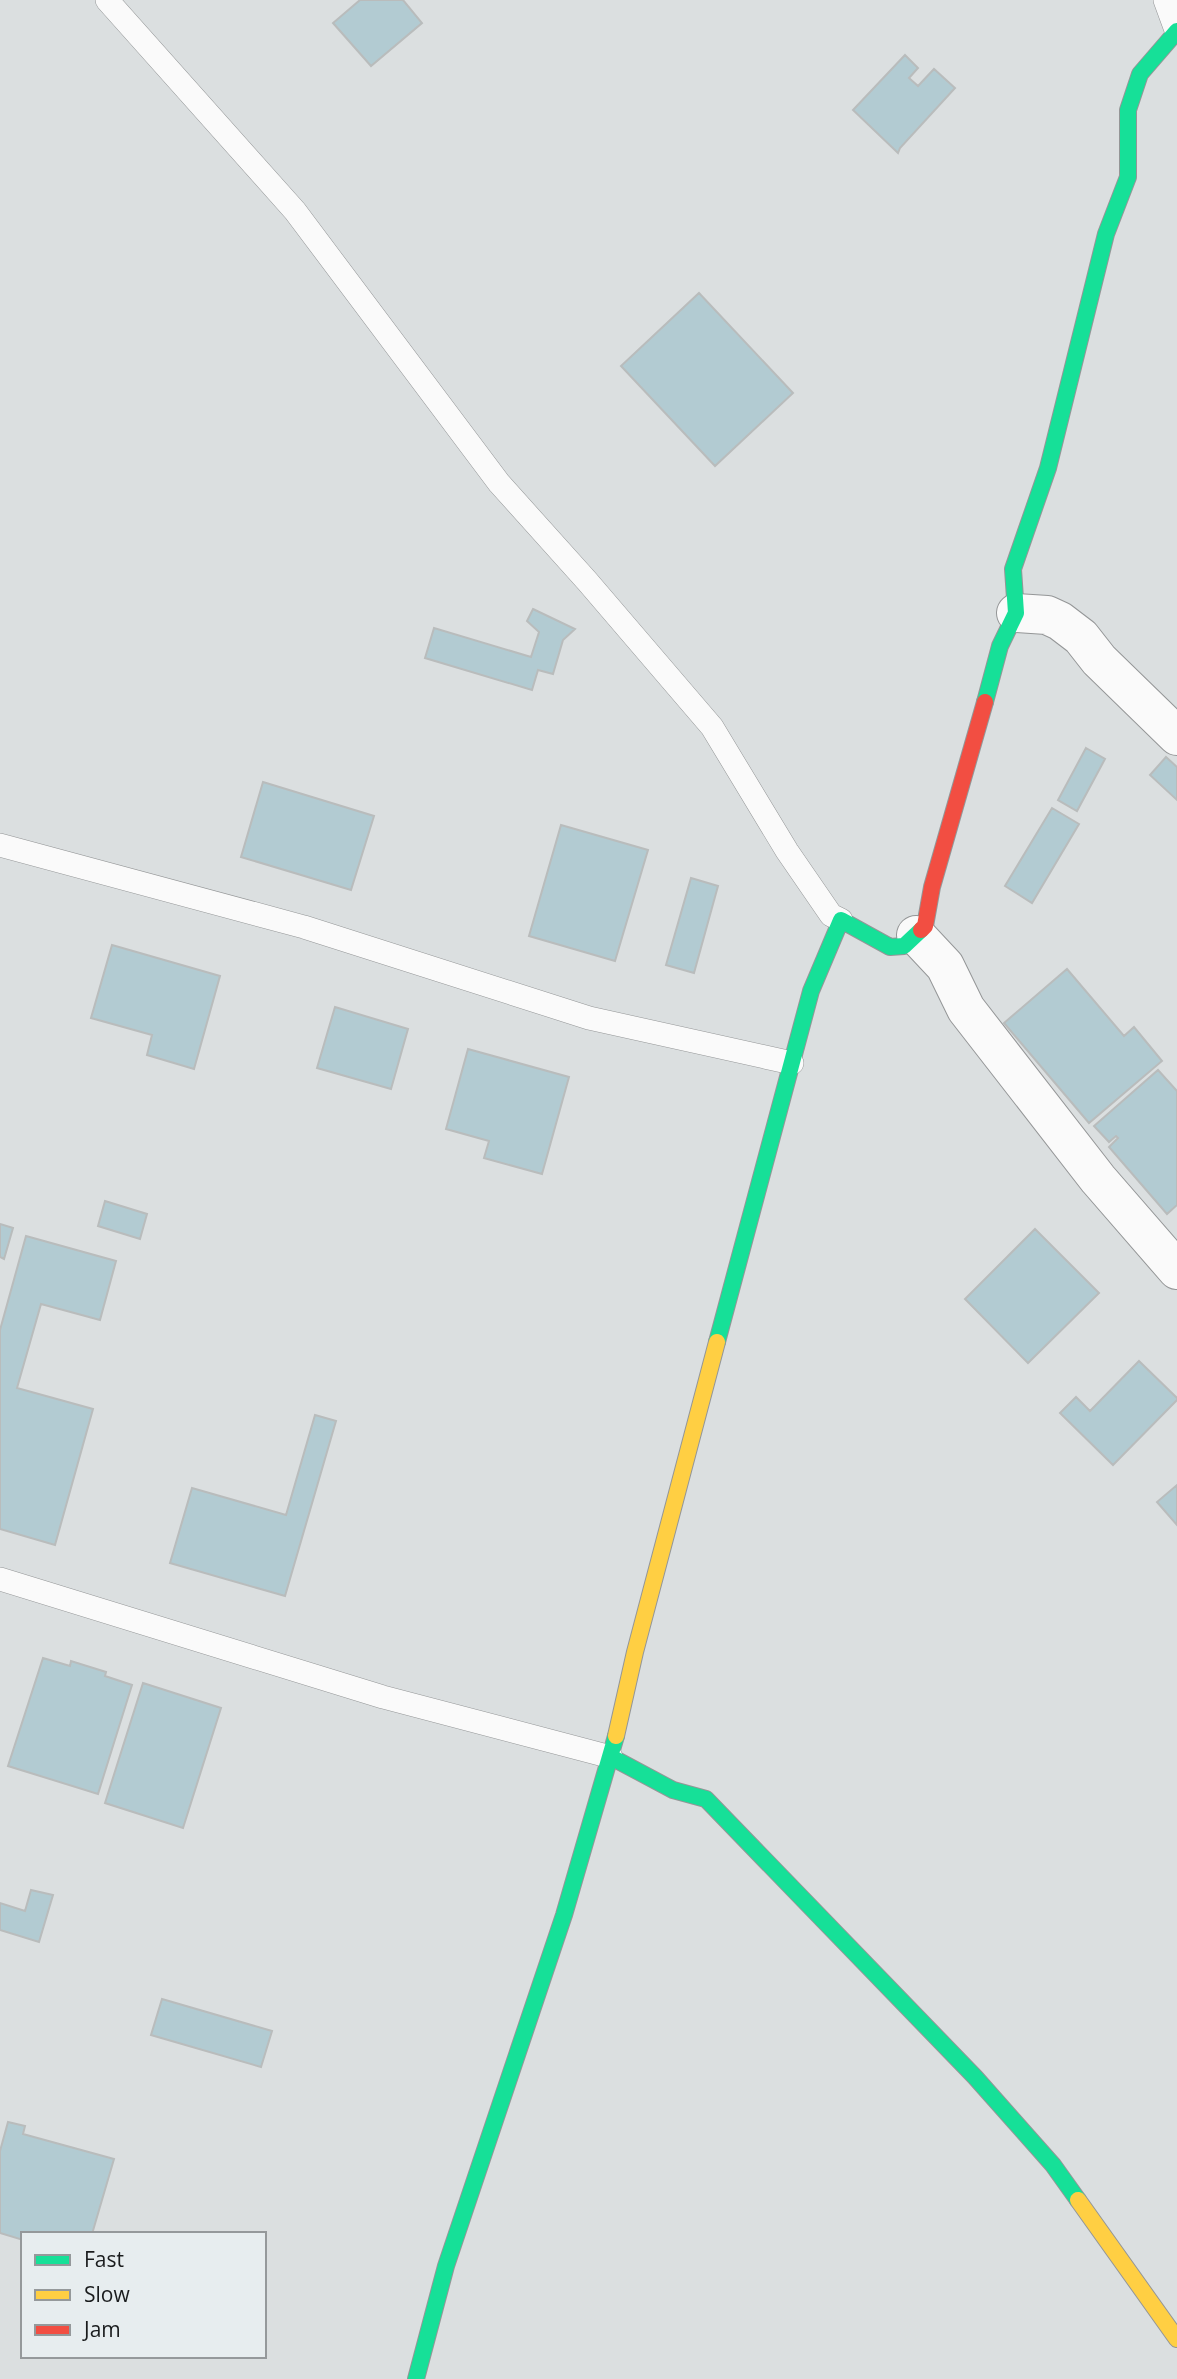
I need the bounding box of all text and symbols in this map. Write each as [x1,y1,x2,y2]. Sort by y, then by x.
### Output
legend [21,2232,266,2358]
text: Fast [84,2245,124,2273]
text: Slow [84,2280,130,2308]
text: Jam [82,2315,121,2343]

